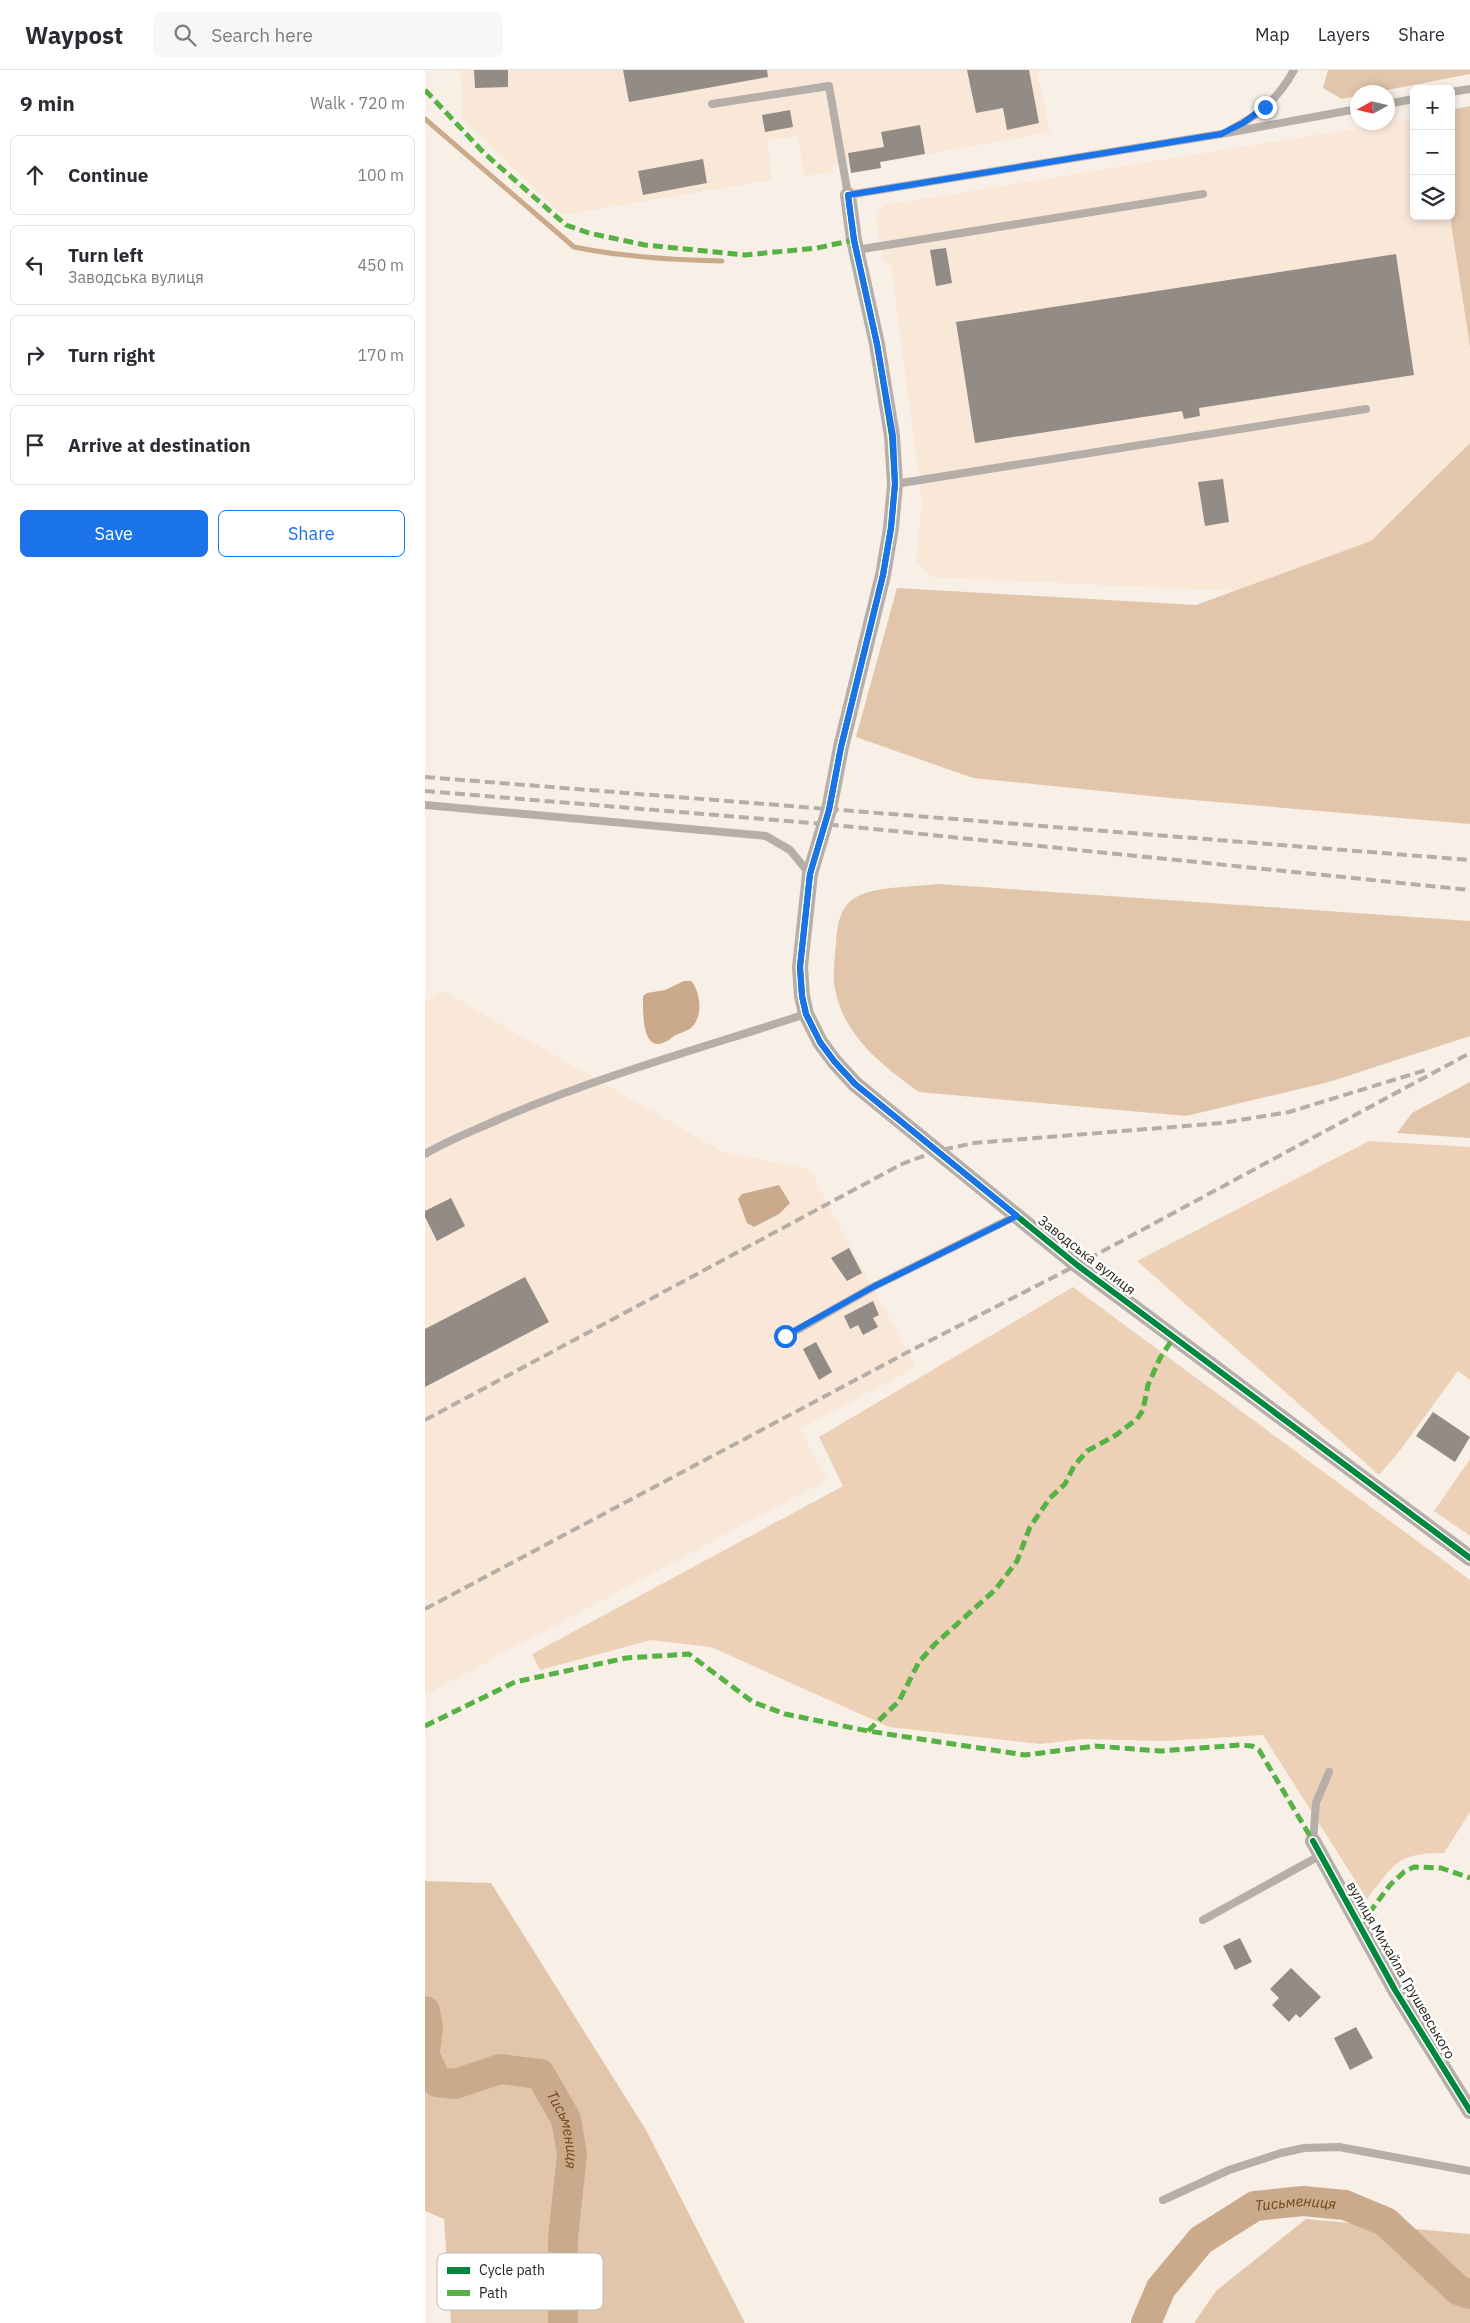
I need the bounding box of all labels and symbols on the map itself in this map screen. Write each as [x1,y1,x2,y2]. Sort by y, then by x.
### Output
north arrow [1350,85,1395,130]
route end [1254,96,1277,119]
street label: Заводська вулиця [1035,1211,1139,1299]
route start [774,1325,797,1348]
street label: вулиця Михайла Грушевського [1343,1878,1459,2062]
water label: Тисьмениця [543,2087,582,2170]
water label: Тисьмениця [1254,2191,1337,2215]
legend [437,2253,603,2310]
text: Cycle path [479,2261,545,2279]
text: Path [479,2284,508,2302]

